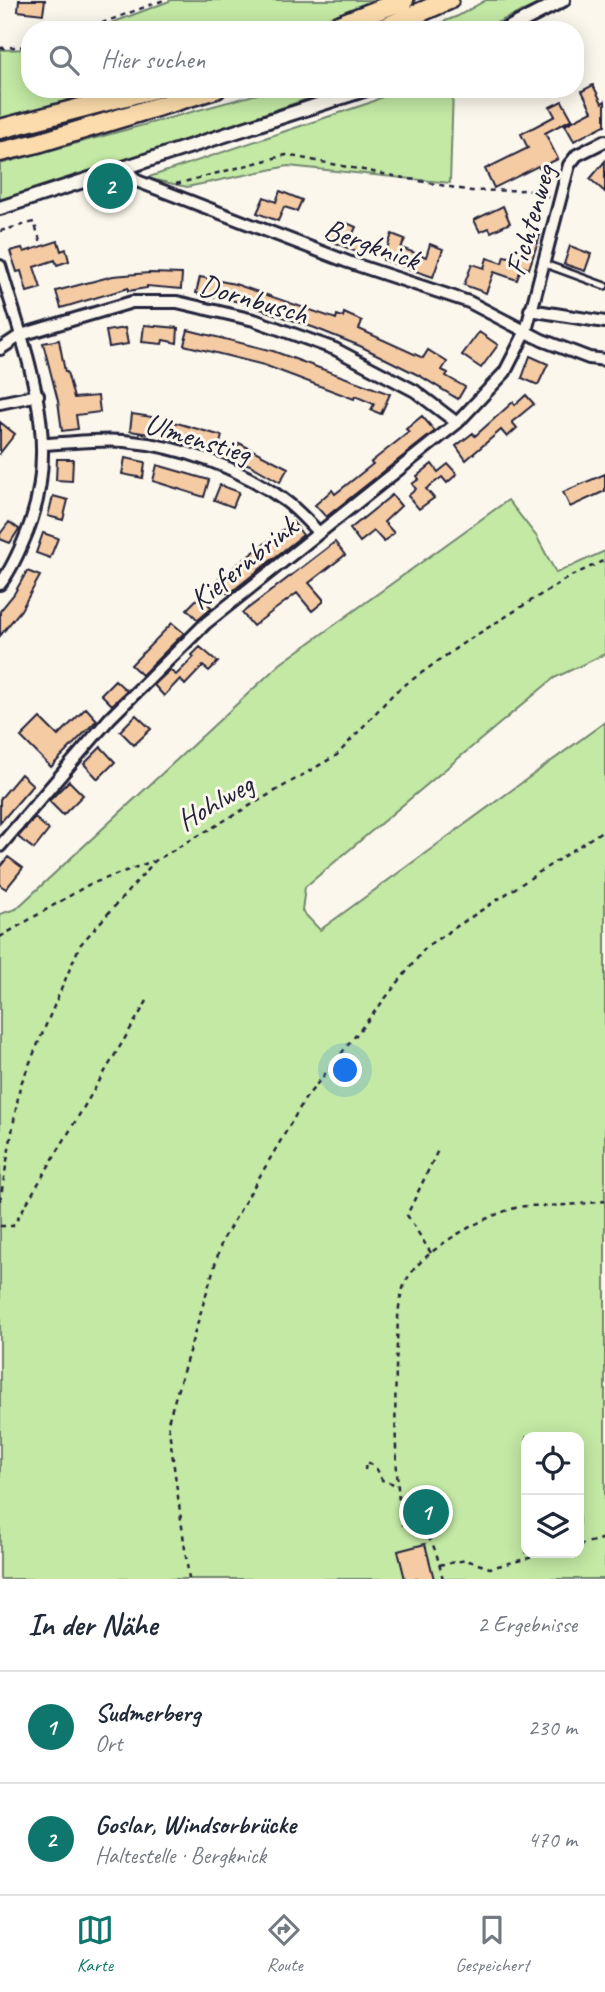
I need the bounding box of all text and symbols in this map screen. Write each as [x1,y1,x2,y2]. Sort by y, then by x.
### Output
search box [21,21,584,98]
icon: search [45,41,83,79]
text: Hier suchen [101,43,205,76]
street label: Fichtenweg [496,158,564,279]
pin: 2 [87,160,133,212]
street label: Bergknick [319,209,427,279]
street label: Dornbusch [195,265,313,333]
street label: Ulmenstieg [141,404,258,473]
street label: Kiefernbrink [182,507,306,618]
street label: Hohlweg [170,764,261,839]
your location [328,1053,362,1087]
map controls [521,1432,584,1558]
button: locate [521,1432,584,1495]
pin: 1 [403,1486,449,1538]
button: layers [521,1495,584,1558]
text: In der Nähe [28,1606,157,1644]
text: 2 Ergebnisse [477,1610,577,1639]
text: Sudmerberg [95,1696,200,1729]
text: 1 [46,1713,56,1742]
text: 230 m [528,1713,577,1742]
text: Ort [95,1729,122,1758]
text: Goslar, Windsorbrücke [95,1808,296,1841]
text: 2 [46,1825,56,1854]
text: 470 m [528,1825,577,1854]
text: Haltestelle · Bergknick [95,1841,266,1870]
tab: Karte [76,1911,114,1977]
tab: Route [265,1911,303,1977]
tab: Gespeichert [455,1911,529,1977]

